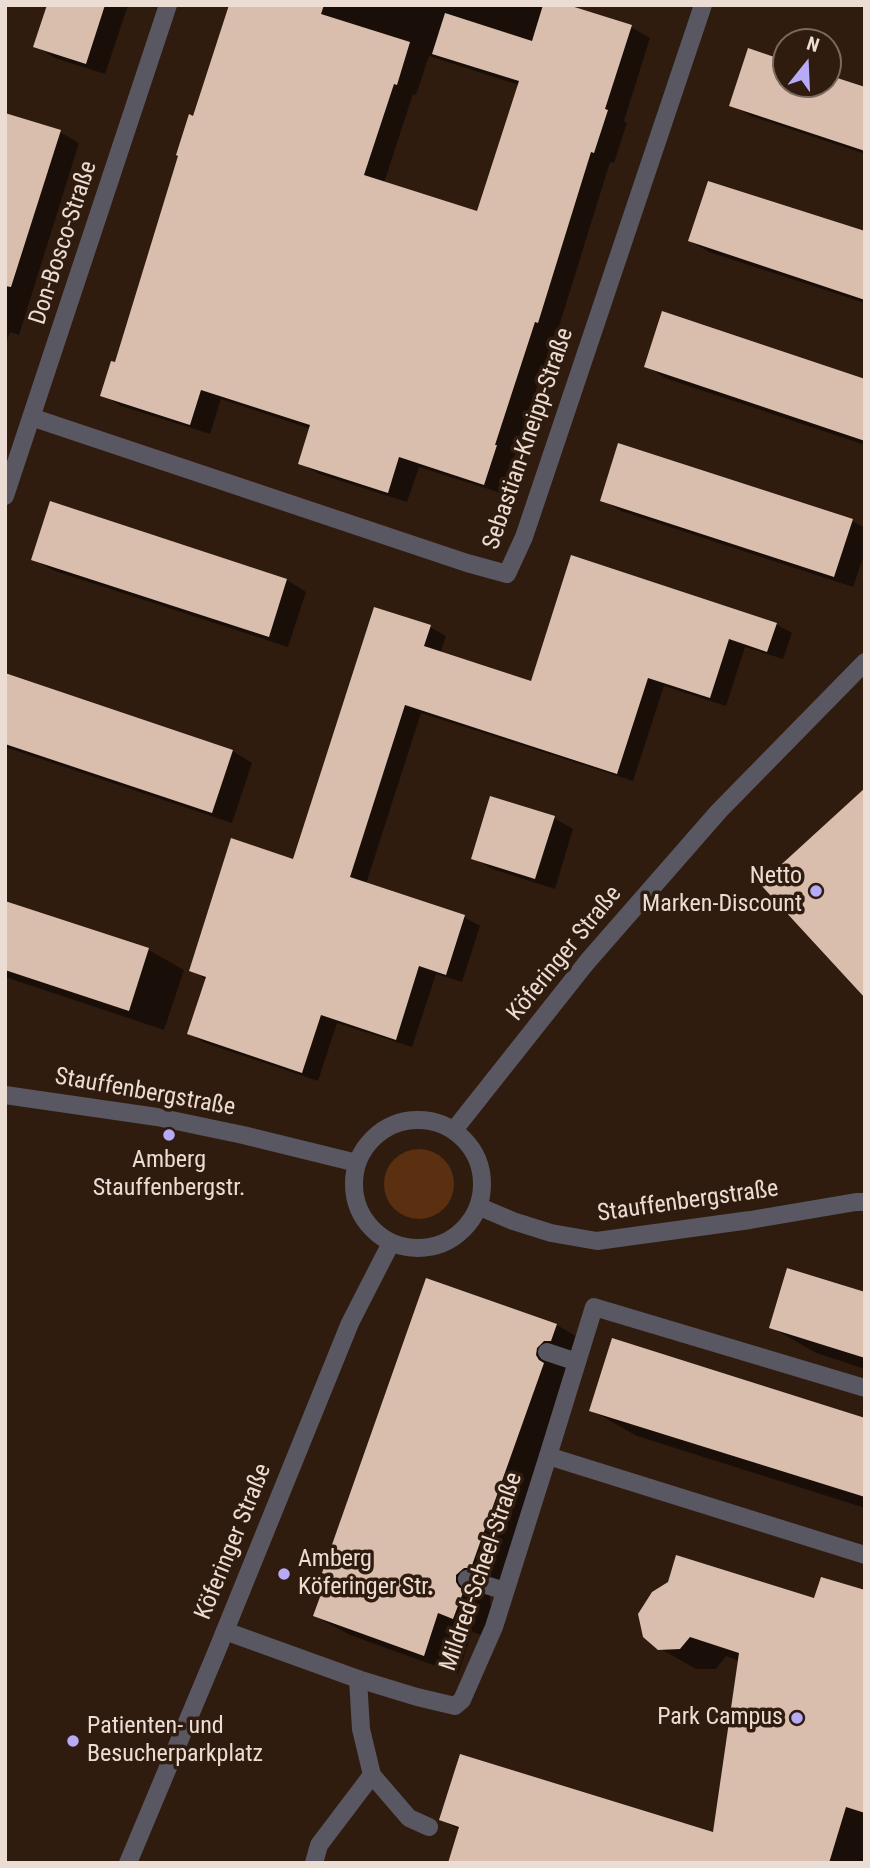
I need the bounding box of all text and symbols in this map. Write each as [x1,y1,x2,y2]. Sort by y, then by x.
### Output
north arrow [772,28,842,98]
text: N [804,32,822,57]
street label: Don-Bosco-Straße [24,158,104,328]
street label: Sebastian-Kneipp-Straße [478,325,580,553]
place label: Netto Marken-Discount [642,863,802,919]
street label: Köferinger Straße [502,881,628,1027]
marker: Netto Marken-Discount [808,883,824,899]
street label: Stauffenbergstraße [53,1063,237,1123]
marker: Amberg Stauffenbergstr. [161,1127,177,1143]
place label: Amberg Stauffenbergstr. [93,1147,245,1203]
street label: Stauffenbergstraße [596,1175,780,1229]
street label: Köferinger Straße [190,1460,278,1624]
street label: Mildred-Scheel-Straße [435,1469,529,1675]
place label: Amberg Köferinger Str. [298,1546,433,1602]
marker: Amberg Köferinger Str. [276,1566,292,1582]
place label: Park Campus [657,1704,783,1732]
marker: Park Campus [789,1710,805,1726]
place label: Patienten- und Besucherparkplatz [87,1713,263,1769]
marker: Patienten- und Besucherparkplatz [65,1733,81,1749]

